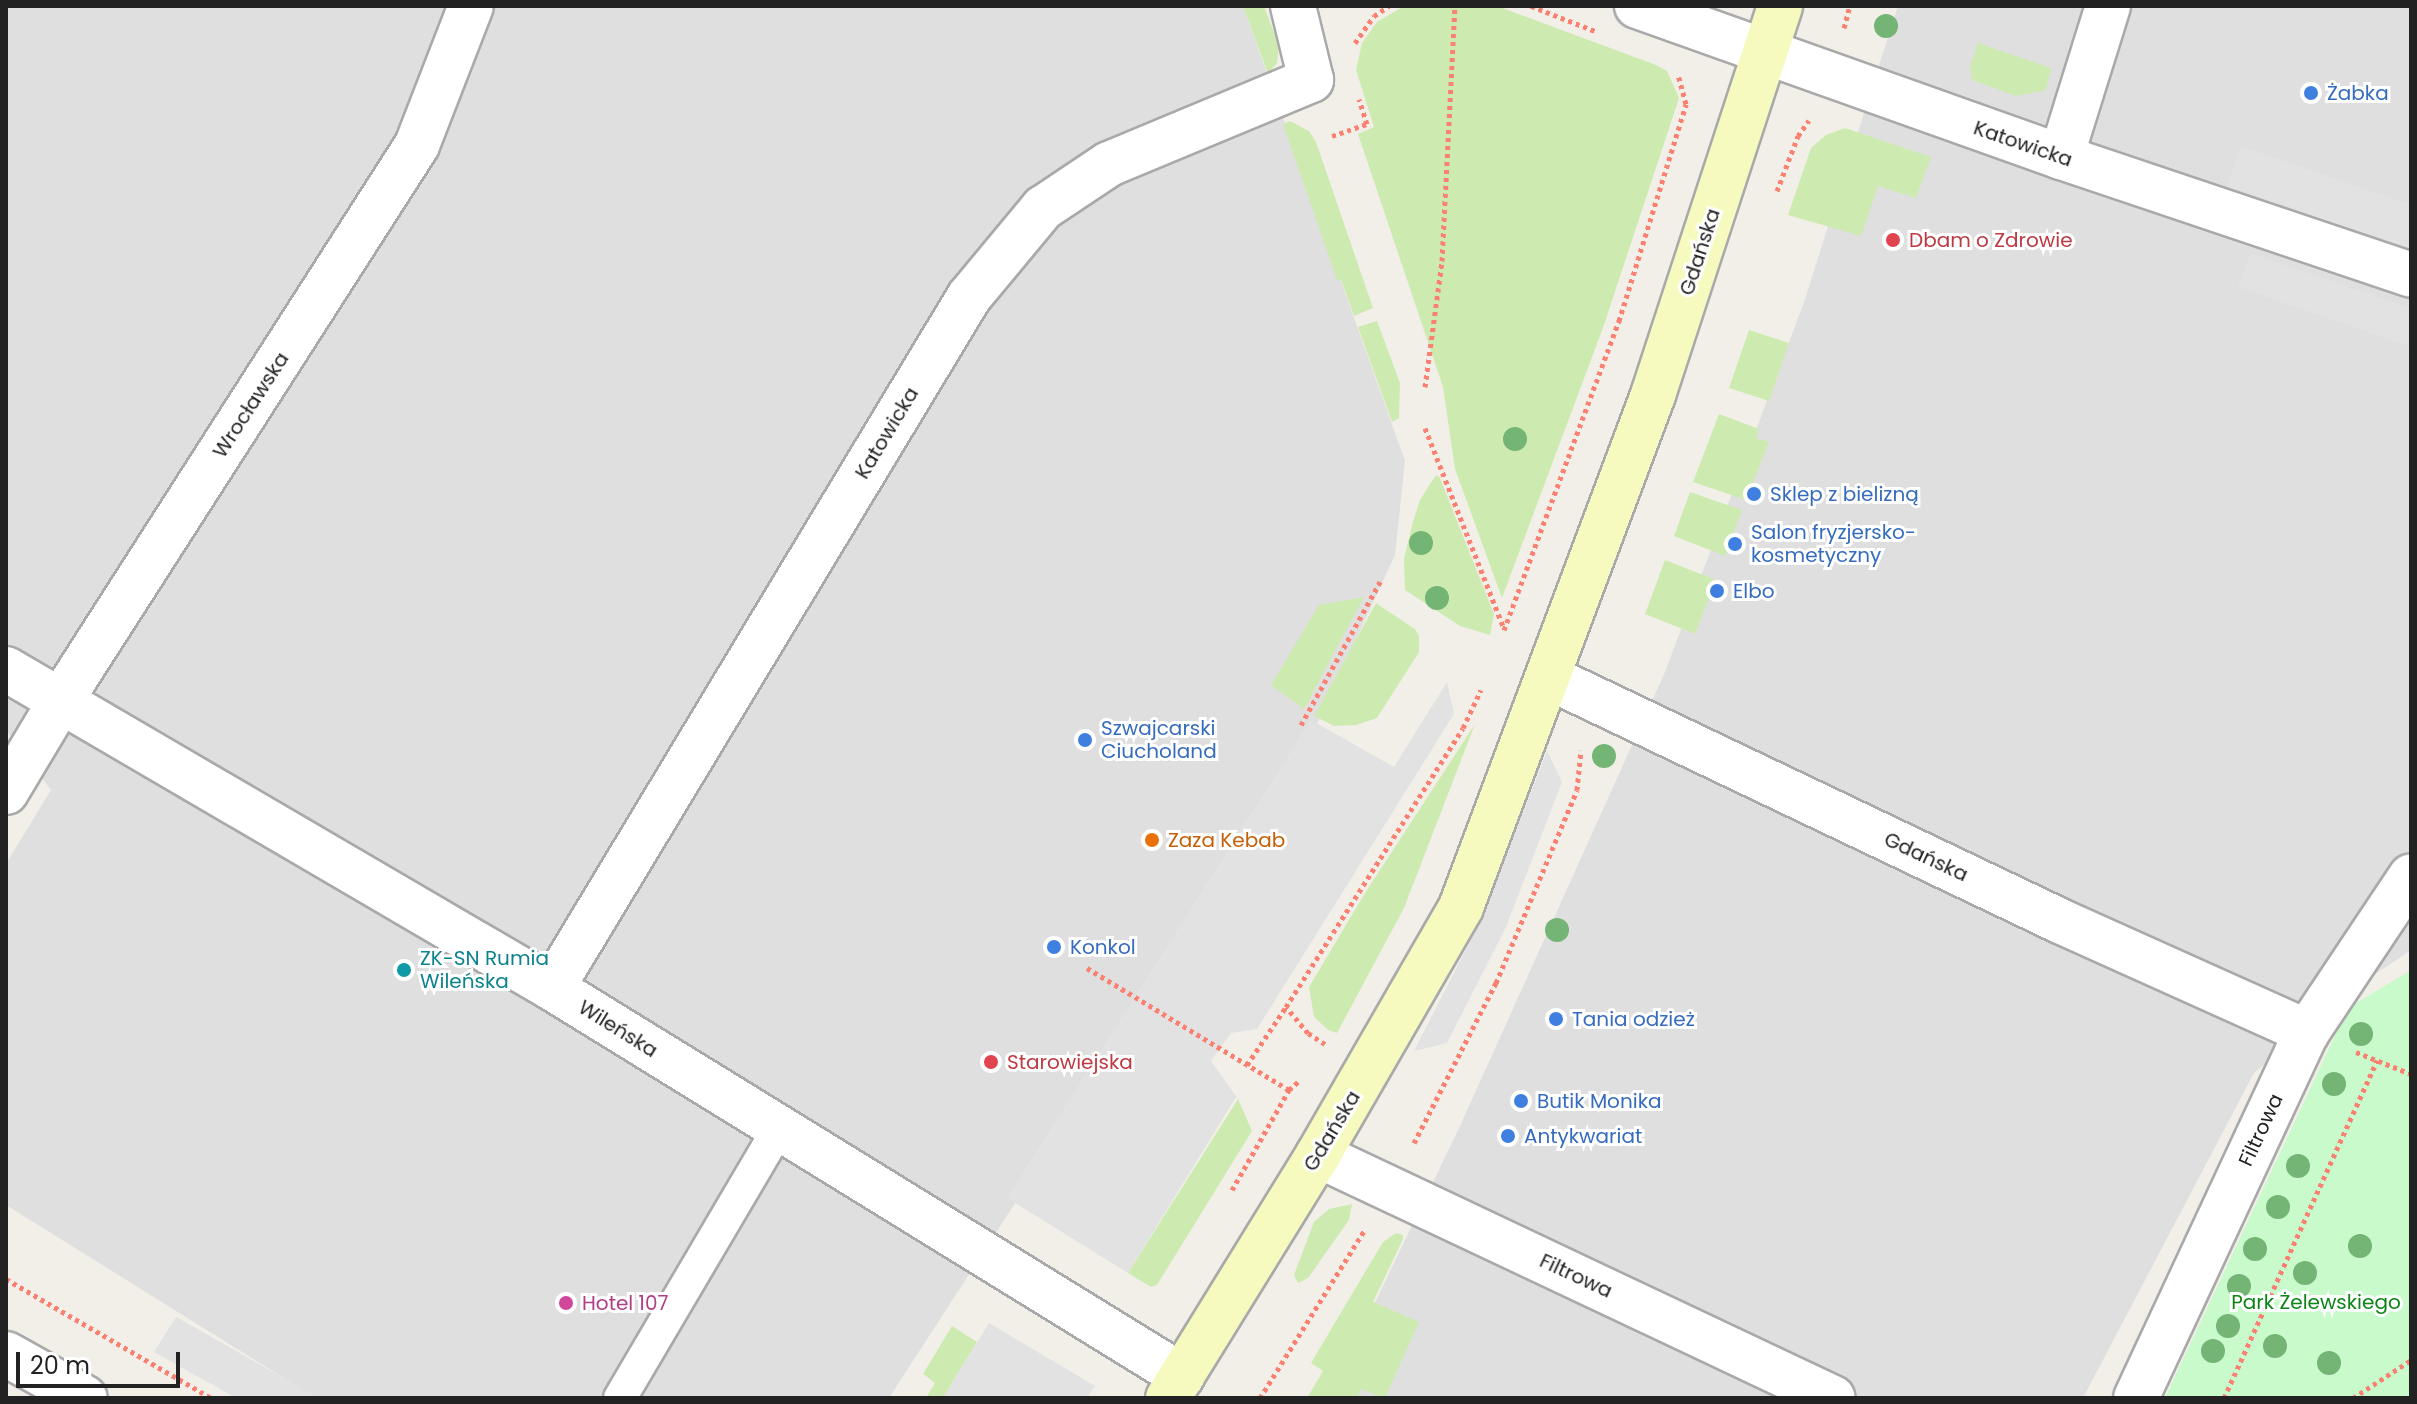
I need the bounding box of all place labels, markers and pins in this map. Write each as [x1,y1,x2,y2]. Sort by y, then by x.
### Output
place label: Żabka [2327,81,2389,105]
marker: Żabka [2302,84,2320,102]
place label: Dbam o Zdrowie [1909,228,2073,252]
marker: Dbam o Zdrowie [1884,231,1902,249]
place label: Sklep z bielizną [1770,482,1919,506]
marker: Sklep z bielizną [1745,485,1763,503]
place label: Salon fryzjersko- kosmetyczny [1751,520,1916,567]
marker: Salon fryzjersko- kosmetyczny [1726,535,1744,553]
place label: Elbo [1733,579,1774,603]
marker: Elbo [1708,582,1726,600]
place label: Szwajcarski Ciucholand [1101,716,1217,763]
marker: Szwajcarski Ciucholand [1076,731,1094,749]
place label: Zaza Kebab [1168,828,1285,852]
marker: Zaza Kebab [1143,831,1161,849]
place label: Konkol [1070,935,1136,959]
marker: Konkol [1045,938,1063,956]
place label: ZK-SN Rumia Wileńska [420,946,549,993]
marker: ZK-SN Rumia Wileńska [395,961,413,979]
place label: Tania odzież [1572,1007,1695,1031]
marker: Tania odzież [1547,1010,1565,1028]
place label: Starowiejska [1007,1050,1133,1074]
marker: Starowiejska [982,1053,1000,1071]
place label: Butik Monika [1537,1089,1661,1113]
marker: Butik Monika [1512,1092,1530,1110]
place label: Antykwariat [1524,1124,1642,1148]
marker: Antykwariat [1499,1127,1517,1145]
place label: Hotel 107 [582,1291,668,1315]
marker: Hotel 107 [557,1294,575,1312]

